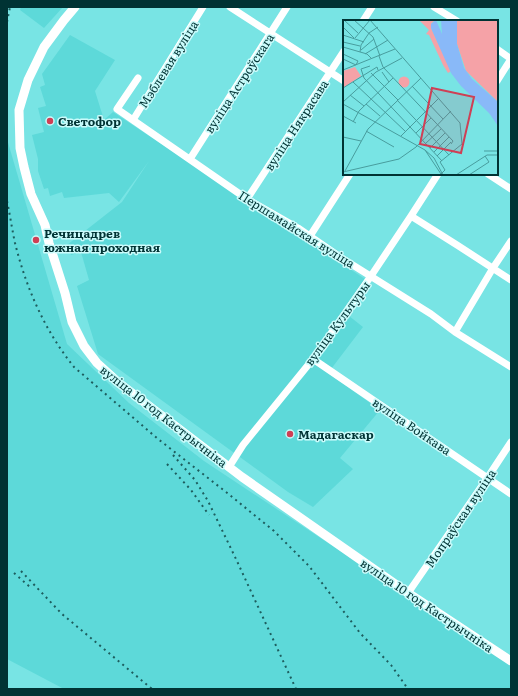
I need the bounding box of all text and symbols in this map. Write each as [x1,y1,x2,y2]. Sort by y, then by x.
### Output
street label: Мэблевая вуліца [134,16,203,111]
inset map [343,20,498,175]
street label: вуліца Астроўскага [200,29,279,137]
street label: вуліца Някрасава [260,75,333,174]
place label: Светофор [58,112,121,130]
marker: Светофор [45,116,55,126]
street label: Першамайская вуліца [235,186,359,272]
place label: Речицадрев южная проходная [44,224,160,256]
marker: Речицадрев южная проходная [31,235,41,245]
street label: вуліца Культуры [300,277,374,369]
street label: вуліца 10 год Кастрычніка [97,361,232,472]
street label: вуліца Войкава [369,393,455,459]
place label: Мадагаскар [298,425,374,443]
marker: Мадагаскар [285,429,295,439]
street label: Мопраўская вуліца [420,465,500,571]
street label: вуліца 10 год Кастрычніка [357,554,498,657]

